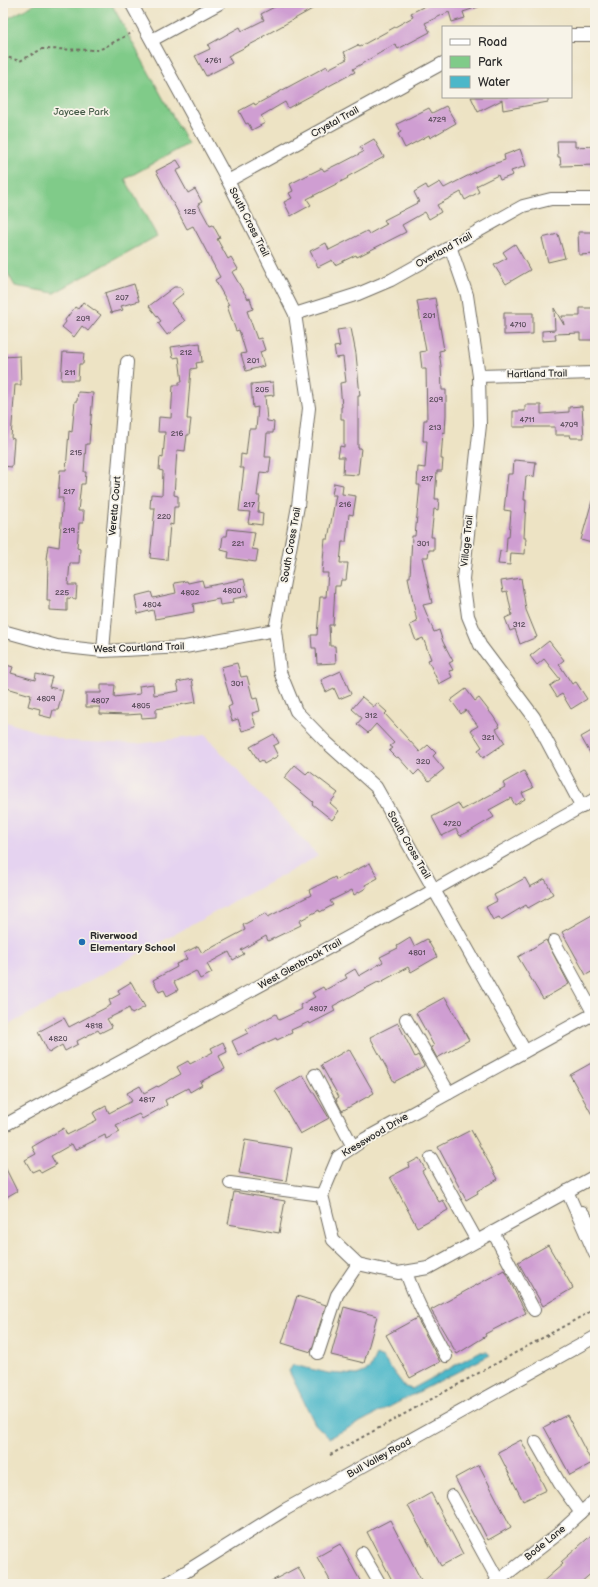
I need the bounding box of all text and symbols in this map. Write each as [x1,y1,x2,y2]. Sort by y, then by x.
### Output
legend [442,26,572,98]
text: Road [478,35,507,50]
text: Park [478,55,502,70]
house number: 4761 [205,56,221,65]
text: Water [478,75,510,90]
street label: Crystal Trail [309,104,361,140]
park label: Jaycee Park [54,106,109,118]
house number: 4729 [428,115,446,124]
street label: South Cross Trail [226,185,272,259]
house number: 125 [184,207,197,216]
street label: Overland Trail [414,230,474,270]
house number: 207 [115,293,129,302]
house number: 201 [423,311,435,320]
house number: 209 [76,314,90,323]
house number: 4710 [510,320,527,329]
house number: 212 [180,348,192,357]
house number: 201 [247,356,259,365]
street label: Hartland Trail [507,367,567,381]
house number: 211 [65,368,75,377]
house number: 205 [255,385,269,394]
house number: 209 [429,395,443,404]
house number: 4711 [520,415,535,424]
house number: 4709 [560,420,578,429]
house number: 213 [429,423,441,432]
house number: 216 [171,429,183,438]
house number: 215 [70,448,83,457]
house number: 217 [421,474,433,483]
street label: Veretta Court [106,476,124,536]
house number: 217 [63,487,75,496]
house number: 217 [243,500,255,509]
house number: 216 [339,500,351,509]
street label: South Cross Trail [278,506,304,584]
house number: 220 [157,512,171,521]
street label: Village Trail [458,515,476,567]
house number: 219 [63,526,76,535]
house number: 221 [232,539,244,548]
house number: 301 [417,539,429,548]
house number: 4800 [223,586,242,595]
house number: 225 [55,588,69,597]
house number: 4802 [181,588,200,597]
house number: 4804 [142,600,162,609]
house number: 312 [513,620,526,629]
street label: West Courtland Trail [93,640,185,656]
house number: 301 [231,679,243,688]
house number: 4809 [37,694,56,703]
house number: 4807 [91,696,109,705]
house number: 4805 [132,701,151,710]
house number: 312 [365,711,378,720]
house number: 321 [482,733,494,742]
house number: 320 [416,757,430,766]
street label: South Cross Trail [385,809,433,881]
house number: 4720 [443,819,461,828]
place label: Riverwood Elementary School [90,930,176,954]
street label: West Glenbrook Trail [256,936,344,992]
marker: Riverwood Elementary School [77,937,87,947]
house number: 4801 [408,948,426,957]
house number: 4807 [309,1004,327,1013]
house number: 4818 [85,1021,103,1030]
house number: 4820 [49,1034,68,1043]
house number: 4817 [139,1095,155,1104]
street label: Kresswood Drive [340,1110,411,1160]
street label: Bull Valley Road [345,1435,413,1481]
street label: Bode Lane [522,1523,568,1563]

